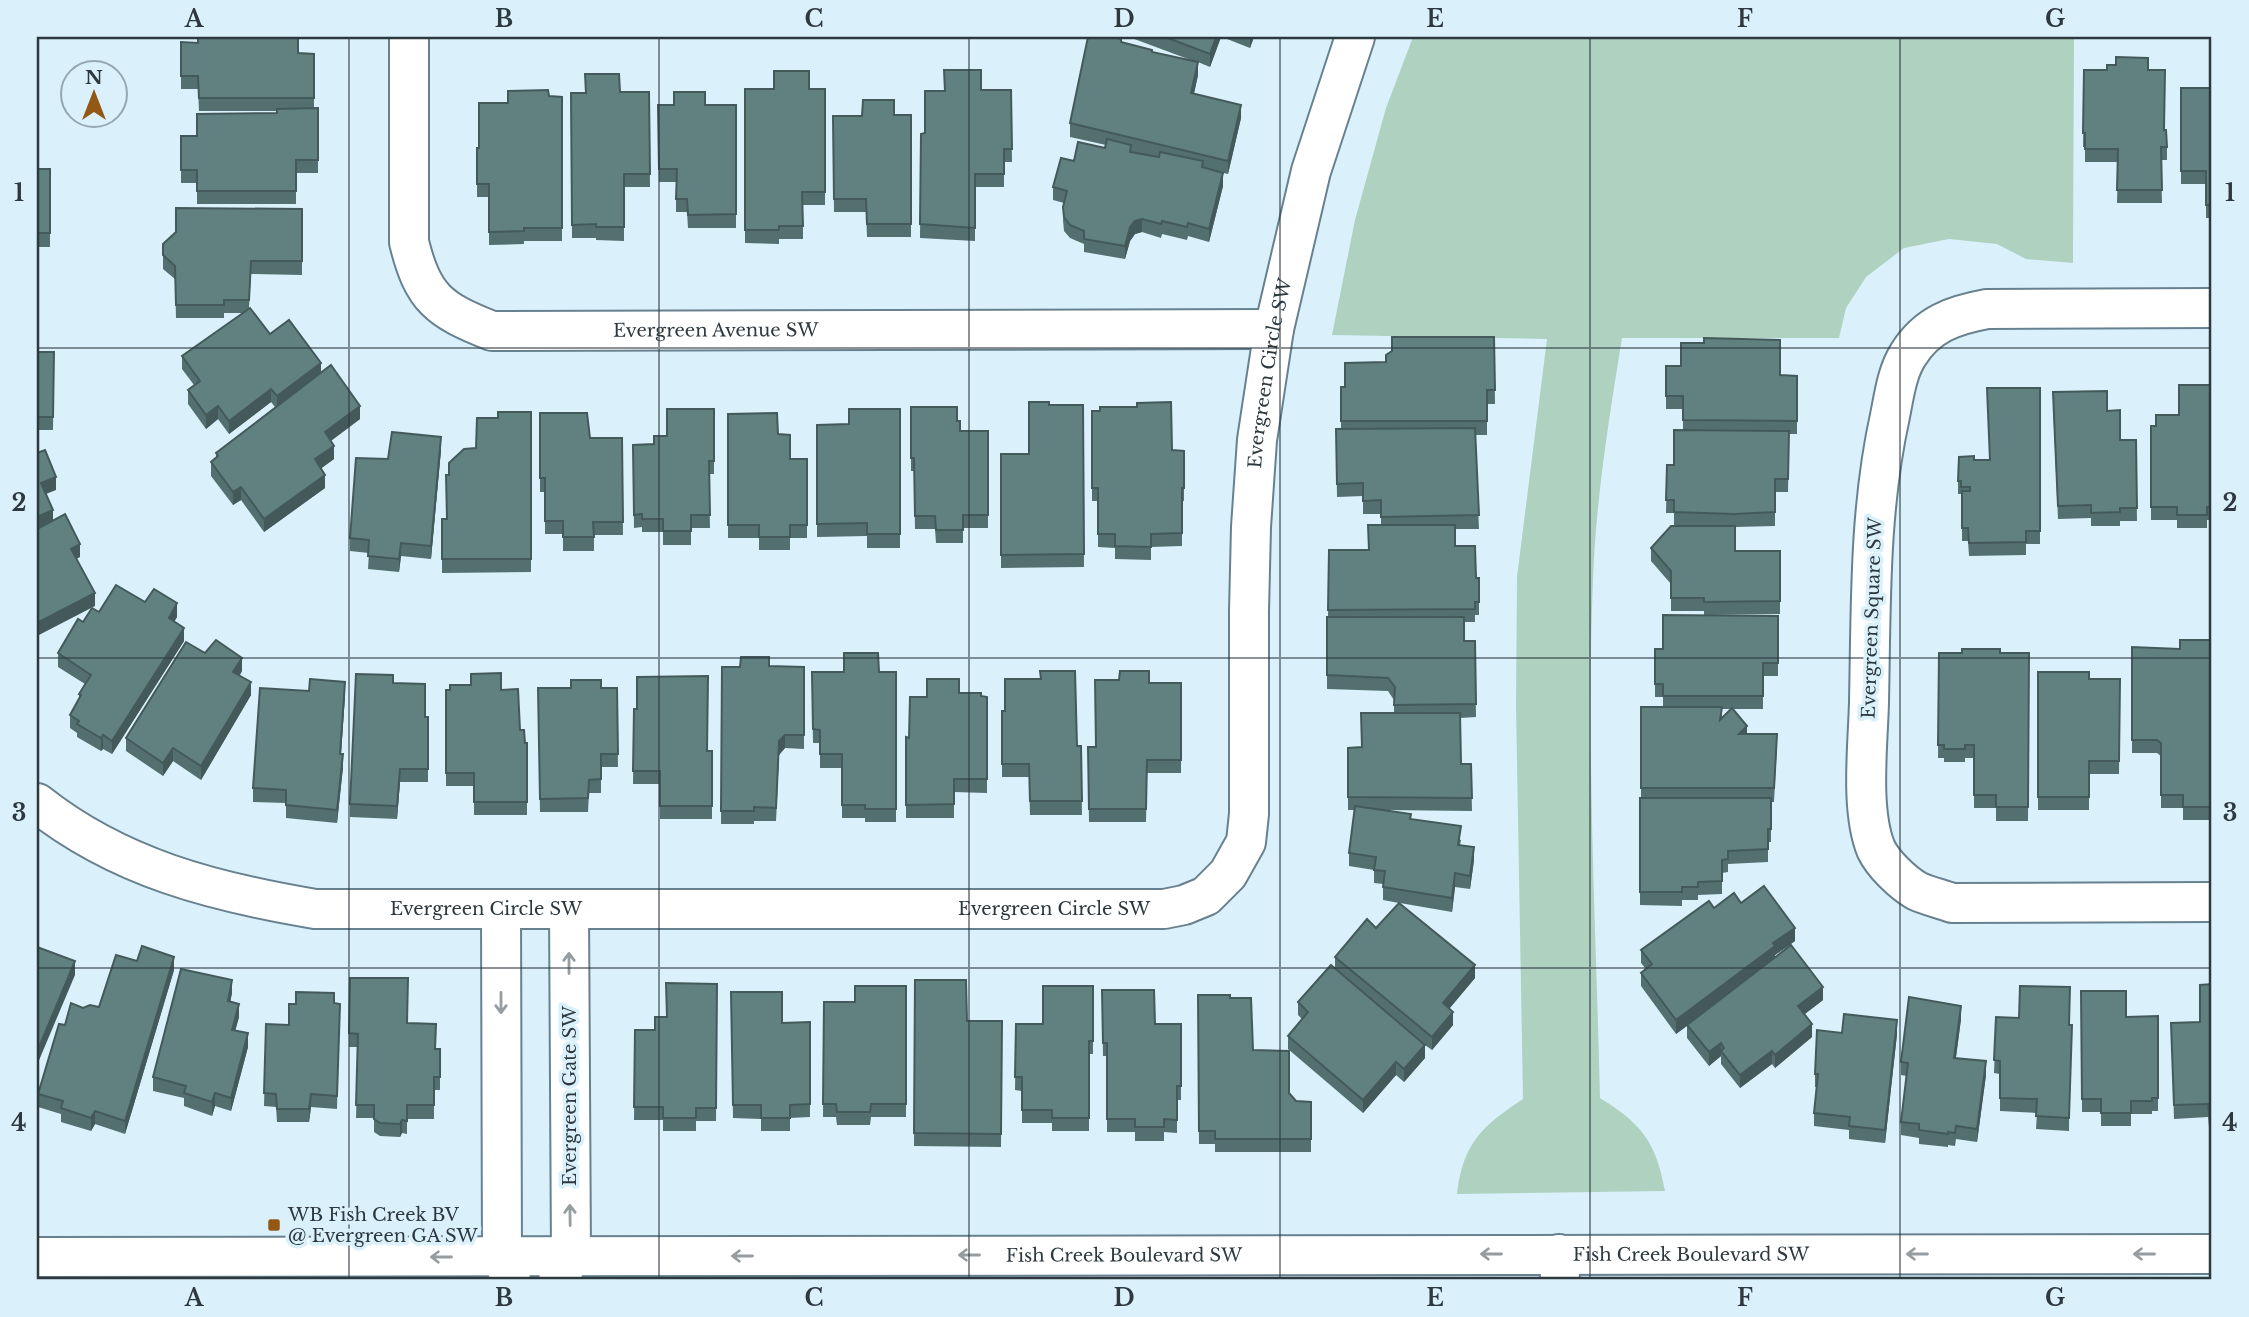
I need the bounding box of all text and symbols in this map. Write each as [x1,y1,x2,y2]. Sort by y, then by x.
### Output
text: A [184,5,205,33]
text: B [495,5,513,33]
text: C [805,5,823,33]
text: D [1113,5,1135,33]
text: E [1426,5,1444,33]
text: F [1737,5,1753,33]
text: G [2045,5,2065,33]
north arrow [60,60,130,130]
text: N [85,66,103,89]
text: 1 [14,179,24,207]
text: 1 [2225,179,2235,207]
street label: Evergreen Circle SW [1244,275,1297,469]
street label: Evergreen Avenue SW [613,319,819,342]
text: 2 [12,489,26,517]
text: 2 [2223,489,2237,517]
street label: Evergreen Square SW [1857,516,1887,719]
text: 3 [12,799,26,827]
text: 3 [2223,799,2237,827]
street label: Evergreen Circle SW [390,898,583,920]
street label: Evergreen Circle SW [958,898,1151,920]
one-way arrow [562,952,576,975]
one-way arrow [494,991,508,1014]
street label: Evergreen Gate SW [559,1005,581,1186]
text: 4 [11,1109,27,1137]
text: 4 [2222,1109,2238,1137]
place label: WB Fish Creek BV @ Evergreen GA SW [287,1204,478,1247]
one-way arrow [563,1204,577,1227]
marker: WB Fish Creek BV @ Evergreen GA SW [266,1217,282,1233]
street label: Fish Creek Boulevard SW [1006,1244,1243,1267]
street label: Fish Creek Boulevard SW [1573,1244,1810,1266]
one-way arrow [1480,1247,1503,1261]
one-way arrow [1905,1247,1928,1261]
one-way arrow [2133,1247,2156,1261]
one-way arrow [958,1248,981,1262]
one-way arrow [731,1249,754,1263]
one-way arrow [430,1250,453,1264]
text: A [184,1284,205,1312]
text: B [495,1284,513,1312]
text: C [805,1284,823,1312]
text: D [1113,1284,1135,1312]
text: E [1426,1284,1444,1312]
text: F [1737,1284,1753,1312]
text: G [2045,1284,2065,1312]

